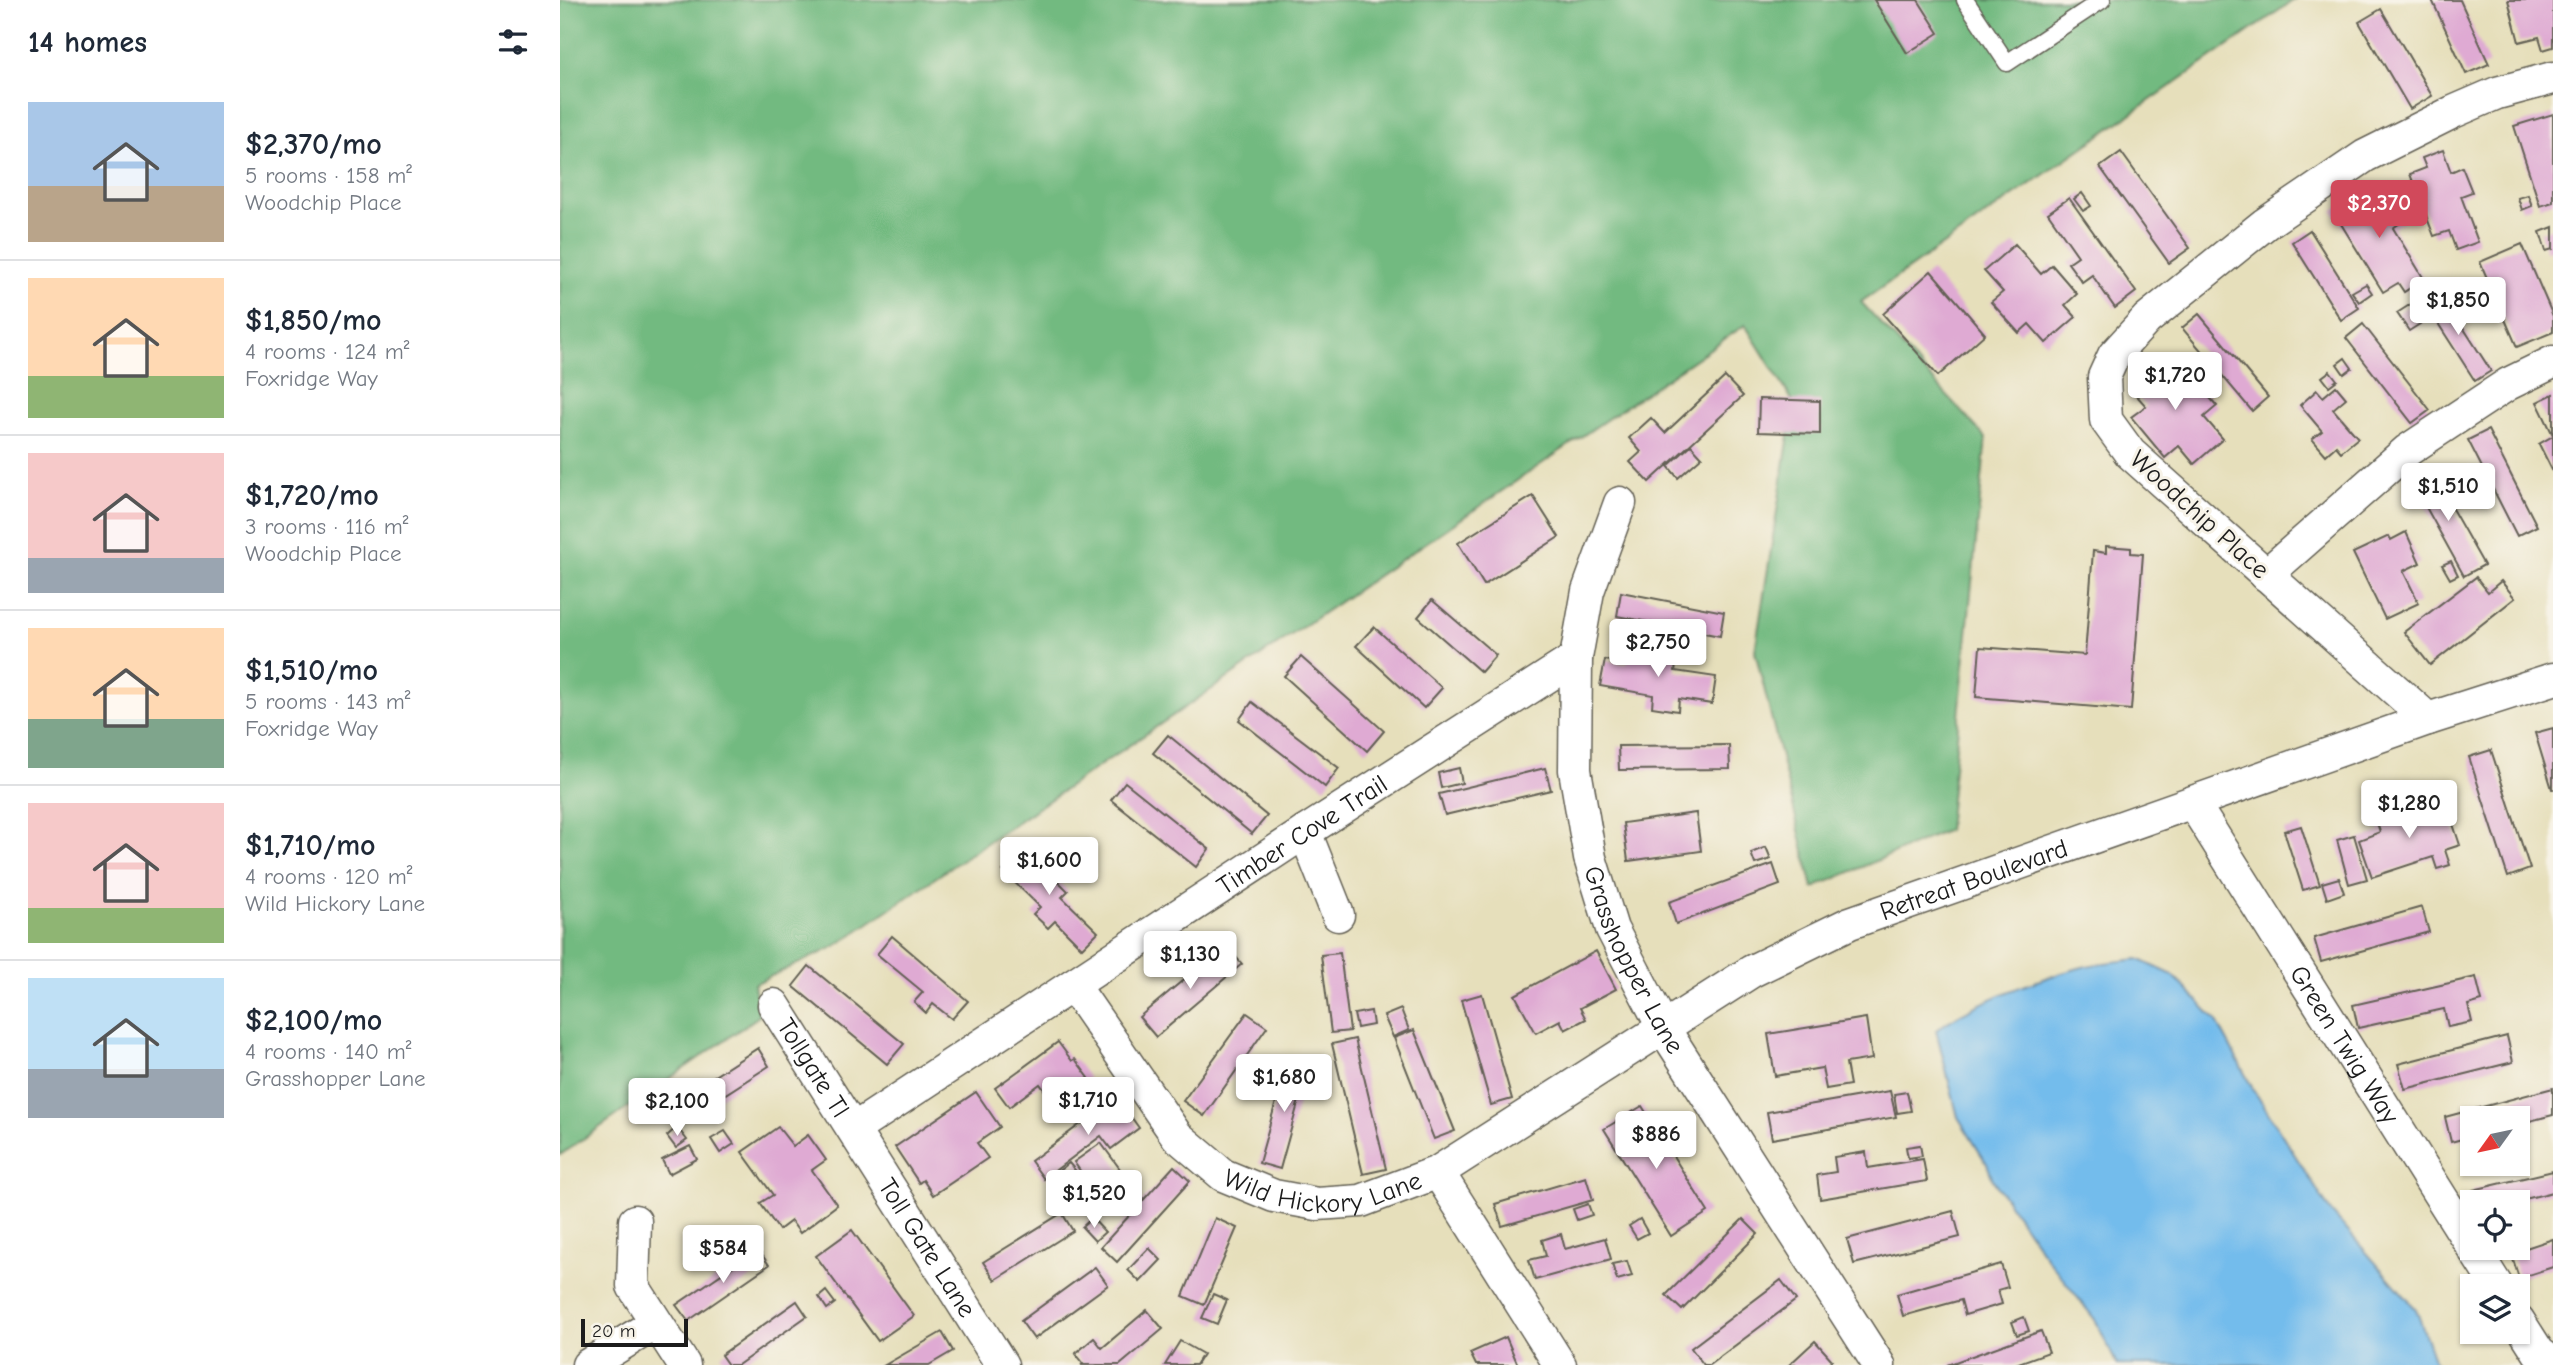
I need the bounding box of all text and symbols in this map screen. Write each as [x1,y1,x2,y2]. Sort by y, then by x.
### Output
icon: filters [494,23,532,61]
text: 14 homes [28,25,147,60]
text: $2,370/mo [245,127,382,162]
icon: home [84,130,168,214]
text: 5 rooms · 158 m² [245,162,412,189]
pin: $2,370 [2322,180,2436,240]
text: Woodchip Place [245,189,401,216]
text: $2,370 [2347,189,2411,216]
pin: $1,850 [2401,278,2515,337]
text: $1,850 [2426,286,2490,313]
text: $1,850/mo [245,303,382,338]
icon: home [84,306,168,390]
text: 4 rooms · 124 m² [245,338,409,365]
pin: $1,720 [2118,352,2232,412]
text: $1,720 [2144,361,2206,388]
text: Foxridge Way [245,365,378,392]
street label: Woodchip Place [2124,444,2275,585]
pin: $1,510 [2391,463,2505,523]
text: $1,510 [2417,472,2479,499]
text: $1,720/mo [245,478,379,513]
icon: home [84,481,168,565]
text: 3 rooms · 116 m² [245,513,409,540]
text: Woodchip Place [245,540,401,567]
pin: $2,750 [1601,620,1715,679]
text: $2,750 [1625,628,1691,655]
text: $1,510/mo [245,653,378,688]
icon: home [84,656,168,740]
text: 5 rooms · 143 m² [245,688,411,715]
text: Foxridge Way [245,715,378,742]
street label: Timber Cove Trail [1212,769,1393,902]
pin: $1,280 [2352,780,2466,840]
text: $1,280 [2377,789,2441,816]
text: $1,710/mo [245,828,376,863]
icon: home [84,831,168,915]
street label: Retreat Boulevard [1876,833,2072,927]
pin: $1,600 [992,838,1106,897]
text: $1,600 [1016,846,1082,873]
street label: Grasshopper Lane [1577,862,1690,1060]
text: 4 rooms · 120 m² [245,863,412,890]
text: Wild Hickory Lane [245,890,425,917]
pin: $1,130 [1133,932,1247,991]
text: $1,130 [1160,940,1220,967]
street label: Green Twig Way [2283,960,2405,1130]
text: $2,100/mo [245,1003,382,1038]
icon: home [84,1006,168,1090]
street label: Tollgate Tl [770,1013,855,1123]
text: 4 rooms · 140 m² [245,1038,412,1065]
pin: $1,680 [1227,1054,1341,1114]
text: $1,680 [1252,1063,1316,1090]
text: Grasshopper Lane [245,1065,426,1092]
pin: $2,100 [620,1078,734,1138]
pin: $1,710 [1031,1078,1145,1137]
text: $1,710 [1058,1086,1118,1113]
text: $2,100 [644,1087,710,1114]
north arrow [2460,1106,2530,1176]
map controls [2460,1106,2530,1344]
pin: $886 [1615,1112,1697,1171]
text: $886 [1631,1120,1681,1147]
street label: Wild Hickory Lane [1222,1154,1426,1188]
text: Wild Hickory Lane [1219,1163,1426,1220]
pin: $1,520 [1037,1170,1151,1230]
street label: Toll Gate Lane [872,1173,982,1323]
text: $1,520 [1062,1179,1126,1206]
button: locate [2460,1190,2530,1260]
pin: $584 [682,1226,764,1285]
text: $584 [699,1234,747,1261]
button: layers [2460,1274,2530,1344]
scale bar [581,1316,688,1348]
text: 20 m [592,1320,636,1342]

